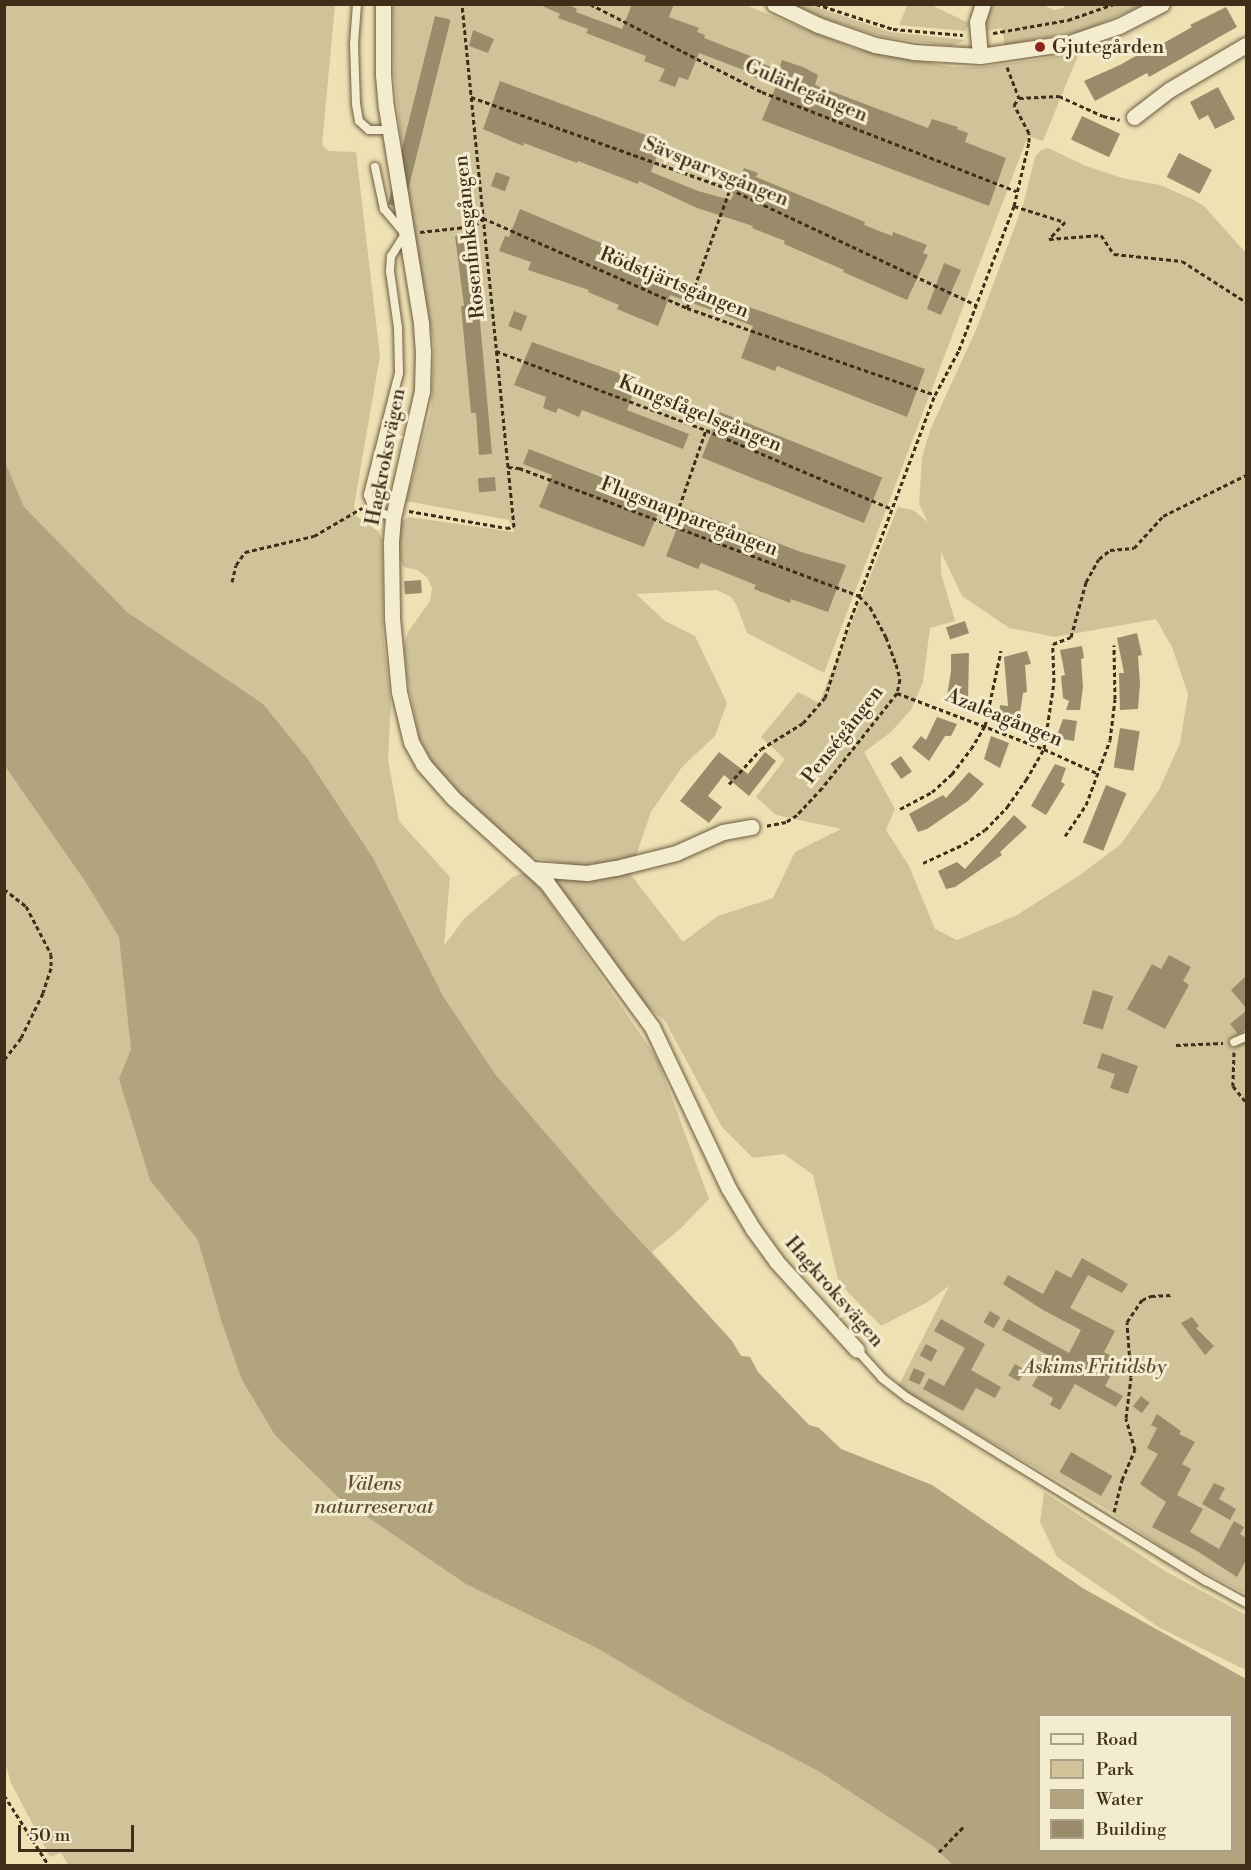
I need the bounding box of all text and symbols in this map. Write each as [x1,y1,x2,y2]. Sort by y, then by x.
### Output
place label: Gjutegården [1052,35,1164,59]
marker: Gjutegården [1033,40,1047,54]
street label: Gulärlegången [741,54,871,128]
street label: Sävsparvsgången [640,132,792,212]
street label: Rosenfinksgången [449,154,491,320]
street label: Rödstjärtsgången [596,242,752,324]
street label: Kungsfågelsgången [615,370,785,458]
street label: Hagkroksvägen [361,386,411,528]
street label: Flugsnapparegången [597,472,781,562]
street label: Penségången [797,681,889,789]
street label: Azaleagången [942,684,1066,752]
street label: Hagkroksvägen [779,1232,889,1352]
park label: Askims Fritidsby [1023,1355,1167,1379]
park label: Välens naturreservat [314,1472,434,1519]
legend [1038,1714,1233,1852]
text: Road [1096,1728,1138,1751]
text: Park [1096,1758,1133,1781]
text: Water [1096,1788,1143,1811]
scale bar [21,1813,136,1851]
text: Building [1096,1818,1166,1841]
text: 50 m [29,1824,70,1847]

